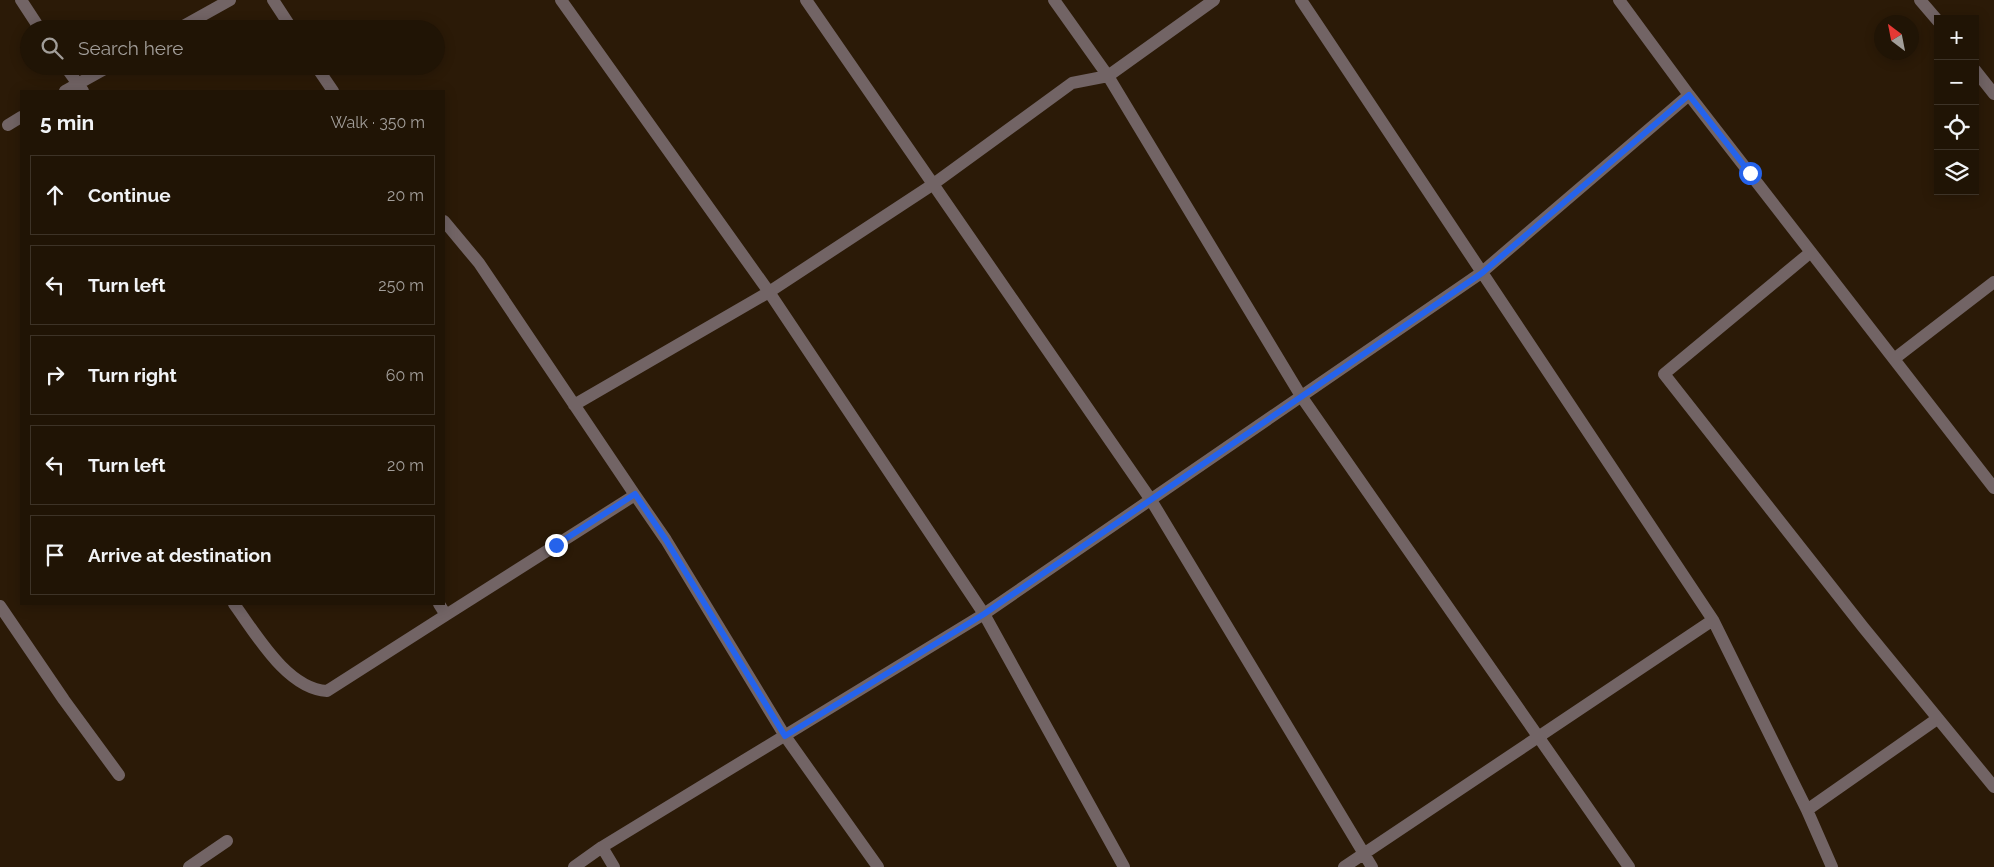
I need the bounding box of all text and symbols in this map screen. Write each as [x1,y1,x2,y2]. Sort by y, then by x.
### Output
north arrow [1874,15,1919,60]
map controls [1934,15,1979,195]
button: + [1934,15,1979,60]
search box [20,20,445,75]
icon: search [38,34,66,62]
text: Search here [78,37,184,59]
button: − [1934,60,1979,105]
button: locate [1934,105,1979,150]
text: 5 min [40,110,94,135]
text: Walk · 350 m [331,113,425,132]
button: layers [1934,150,1979,195]
route start [1739,162,1762,185]
icon: ahead [41,181,69,209]
text: Continue [88,184,171,206]
text: 20 m [387,186,424,205]
icon: left [41,271,69,299]
text: Turn left [88,274,165,296]
text: 250 m [378,276,424,295]
icon: right [41,361,69,389]
text: Turn right [88,364,177,386]
text: 60 m [386,366,424,385]
icon: left [41,451,69,479]
text: Turn left [88,454,165,476]
text: 20 m [387,456,424,475]
route end [545,534,568,557]
icon: arrive [41,541,69,569]
text: Arrive at destination [88,544,272,566]

